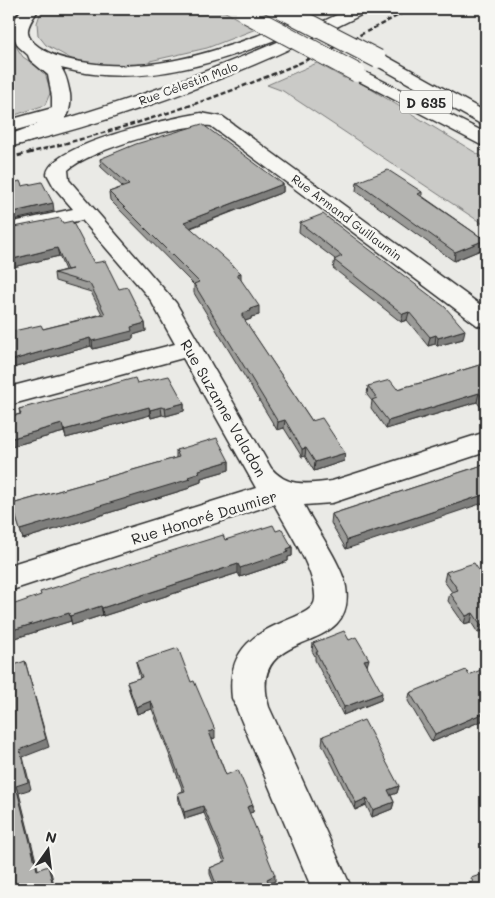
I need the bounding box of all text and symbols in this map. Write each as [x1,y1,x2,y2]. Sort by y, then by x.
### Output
street label: Rue Célestin Malo [136,58,240,108]
road number: D 635 [400,90,452,114]
street label: Rue Armand Guillaumin [289,170,405,264]
street label: Rue Suzanne Valadon [176,336,272,480]
street label: Rue Honoré Daumier [129,485,279,549]
north arrow [22,826,72,876]
text: N [44,826,59,847]

